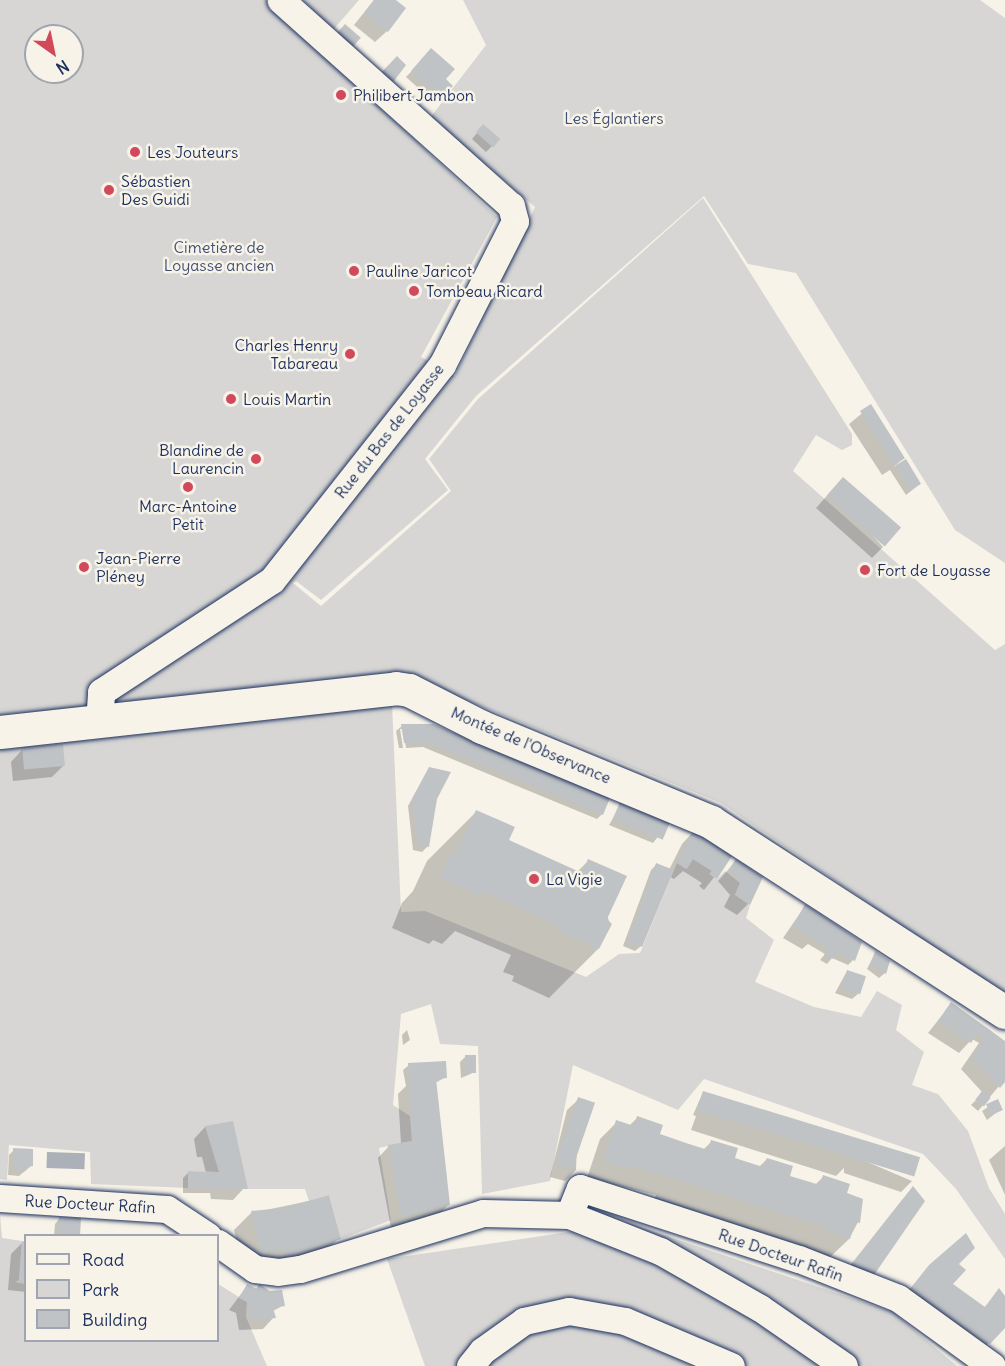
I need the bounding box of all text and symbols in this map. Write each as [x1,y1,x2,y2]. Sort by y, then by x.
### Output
north arrow [24,24,84,84]
text: N [53,56,73,79]
place label: Philibert Jambon [353,85,474,105]
marker: Philibert Jambon [334,88,348,102]
park label: Les Églantiers [564,108,664,128]
place label: Les Jouteurs [147,142,238,162]
marker: Les Jouteurs [128,145,142,159]
place label: Sébastien Des Guidi [121,171,191,209]
marker: Sébastien Des Guidi [102,183,116,197]
park label: Cimetière de Loyasse ancien [164,237,274,275]
place label: Pauline Jaricot [366,261,472,281]
marker: Pauline Jaricot [347,264,361,278]
place label: Tombeau Ricard [426,281,543,301]
marker: Tombeau Ricard [407,284,421,298]
place label: Charles Henry Tabareau [234,335,338,373]
marker: Charles Henry Tabareau [343,347,357,361]
street label: Rue du Bas de Loyasse [330,360,448,502]
place label: Louis Martin [243,389,331,409]
marker: Louis Martin [224,392,238,406]
place label: Blandine de Laurencin [159,440,244,478]
marker: Blandine de Laurencin [249,452,263,466]
marker: Marc-Antoine Petit [181,480,195,494]
place label: Marc-Antoine Petit [139,496,237,534]
place label: Jean-Pierre Pléney [96,548,181,586]
marker: Jean-Pierre Pléney [77,560,91,574]
place label: Fort de Loyasse [877,560,991,580]
marker: Fort de Loyasse [858,563,872,577]
street label: Montée de l'Observance [448,703,614,787]
place label: La Vigie [546,869,602,889]
marker: La Vigie [527,872,541,886]
street label: Rue Docteur Rafin [24,1191,156,1217]
street label: Rue Docteur Rafin [716,1225,846,1285]
legend [24,1234,219,1342]
text: Road [82,1248,124,1271]
text: Park [82,1278,119,1301]
text: Building [82,1308,147,1331]

